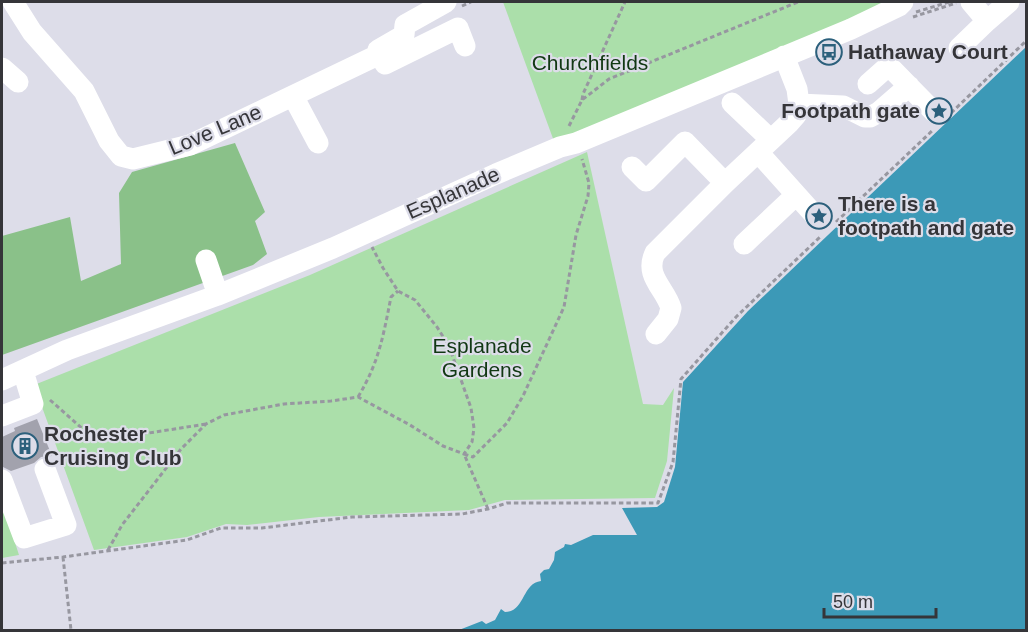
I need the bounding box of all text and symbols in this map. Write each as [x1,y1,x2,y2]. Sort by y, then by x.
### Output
bus stop icon: Hathaway Court [814,37,844,67]
place label: Hathaway Court [848,40,1008,63]
park label: Churchfields [532,51,648,74]
place icon: Footpath gate [924,96,954,126]
place label: Footpath gate [781,99,920,122]
street label: Love Lane [165,100,264,159]
street label: Esplanade [403,162,503,223]
place label: There is a footpath and gate [838,192,1014,239]
place icon: There is a footpath and gate [804,201,834,231]
park label: Esplanade Gardens [432,334,532,381]
place label: Rochester Cruising Club [44,422,182,469]
building icon: Rochester Cruising Club [10,431,40,461]
scale bar [824,581,936,619]
text: 50 m [833,592,873,612]

